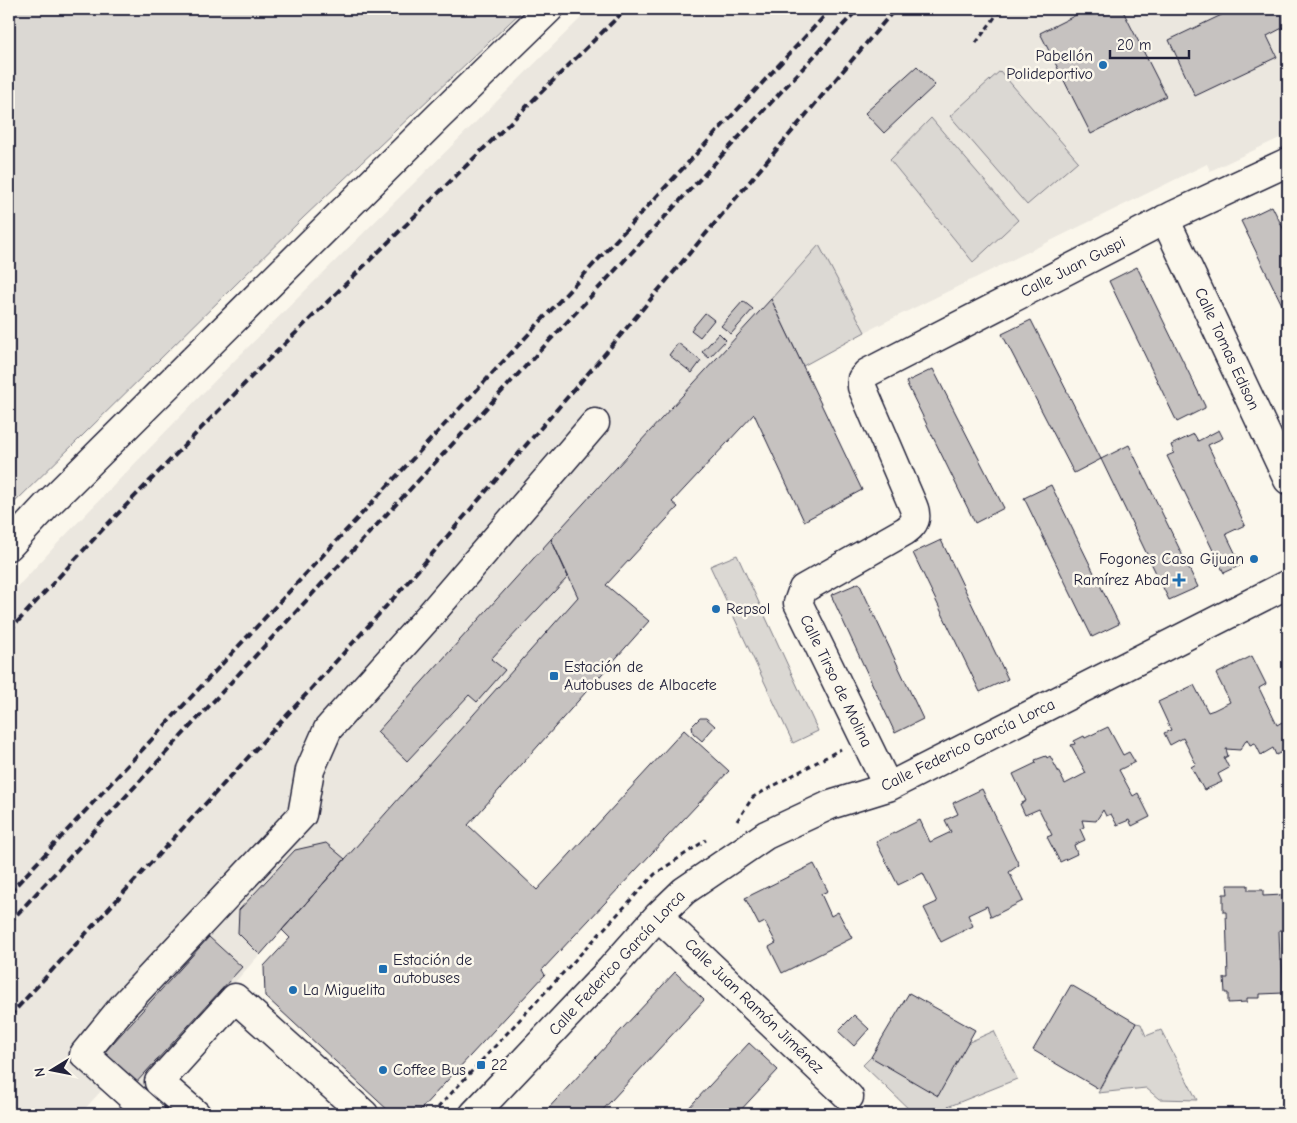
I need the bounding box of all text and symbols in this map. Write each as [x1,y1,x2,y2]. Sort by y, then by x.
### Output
scale bar [1110,28,1188,60]
text: 20 m [1117,36,1151,54]
place label: Pabellón Polideportivo [1006,47,1093,83]
marker: Pabellón Polideportivo [1097,59,1109,71]
street label: Calle Juan Guspi [1018,233,1128,301]
street label: Calle Tomas Edison [1191,285,1263,413]
place label: Fogones Casa Gijuan [1099,550,1244,568]
marker: Fogones Casa Gijuan [1248,553,1260,565]
place label: Ramírez Abad [1074,571,1169,589]
marker: Ramírez Abad [1173,574,1185,586]
place label: Repsol [726,600,770,618]
marker: Repsol [710,603,722,615]
street label: Calle Tirso de Molina [796,612,876,750]
place label: Estación de Autobuses de Albacete [564,658,717,694]
marker: Estación de Autobuses de Albacete [548,670,560,682]
street label: Calle Federico García Lorca [878,695,1058,795]
street label: Calle Federico García Lorca [545,887,689,1039]
street label: Calle Juan Ramón Jiménez [681,935,827,1077]
place label: Estación de autobuses [393,951,472,987]
marker: Estación de autobuses [377,963,389,975]
place label: La Miguelita [303,981,386,999]
marker: La Miguelita [287,984,299,996]
north arrow [28,1046,78,1096]
place label: 22 [491,1056,508,1074]
marker: 22 [475,1059,487,1071]
place label: Coffee Bus [393,1061,466,1079]
marker: Coffee Bus [377,1064,389,1076]
text: N [31,1066,49,1078]

